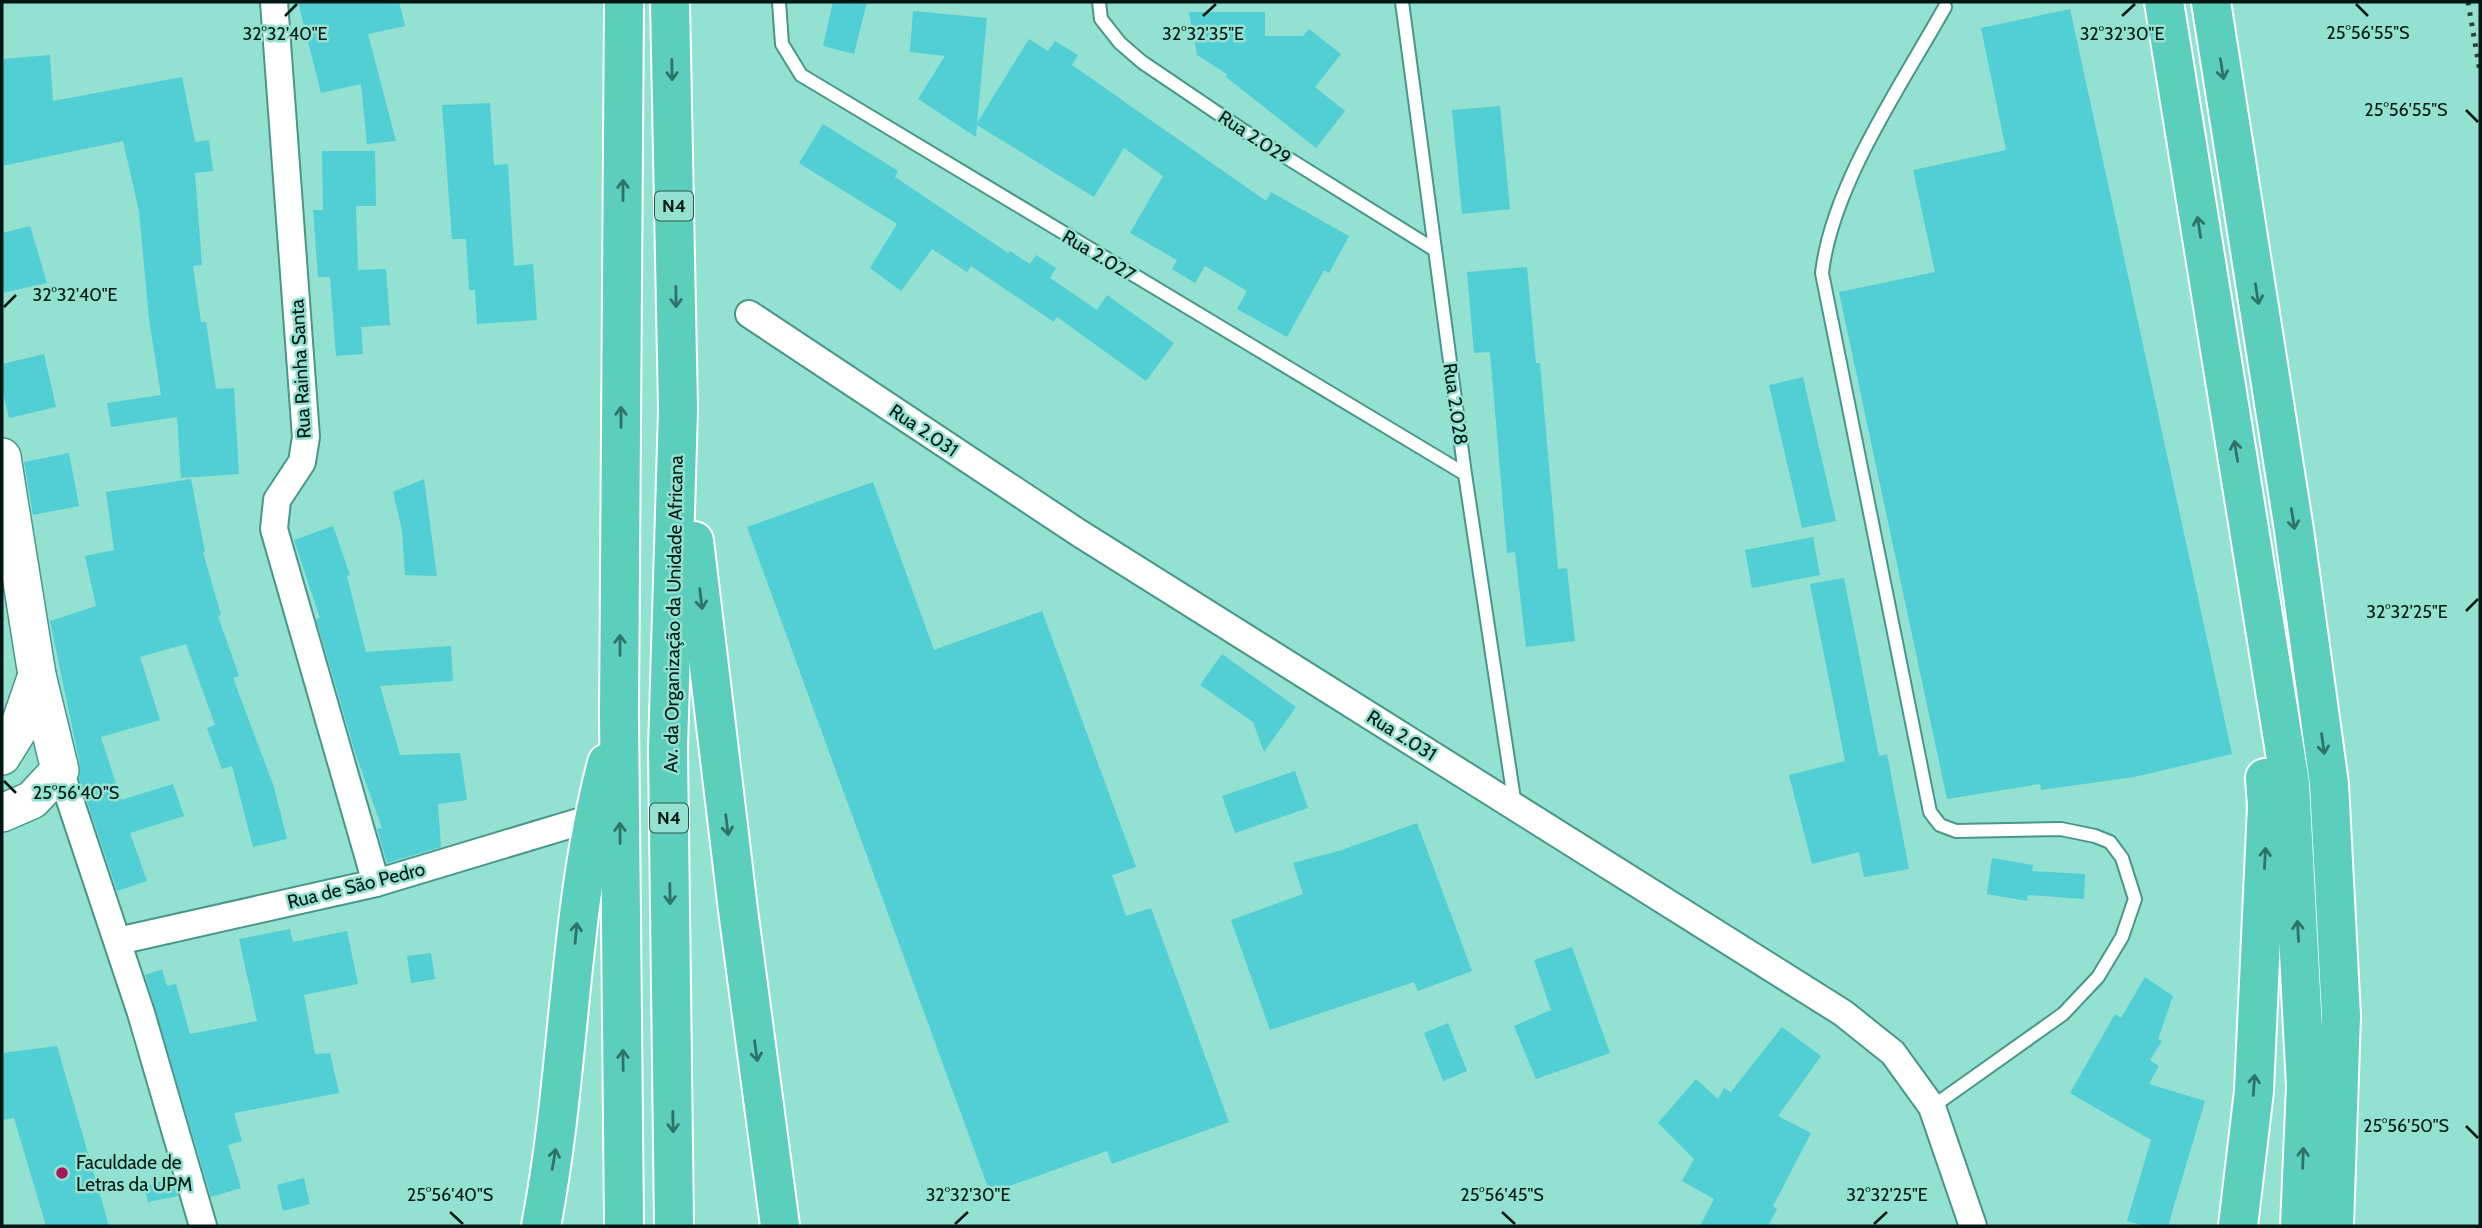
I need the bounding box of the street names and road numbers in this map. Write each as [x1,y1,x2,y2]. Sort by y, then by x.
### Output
street label: Rua 2.029 [1214,105,1295,169]
road number: N4 [655,191,693,220]
street label: Rua 2.027 [1058,225,1140,286]
street label: Rua Rainha Santa [285,299,316,439]
street label: Rua 2.028 [1438,361,1473,447]
street label: Rua 2.031 [885,399,962,462]
street label: Av. da Organização da Unidade Africana [659,455,688,773]
street label: Rua 2.031 [1363,705,1441,766]
road number: N4 [650,804,688,832]
street label: Rua de São Pedro [285,857,427,914]

